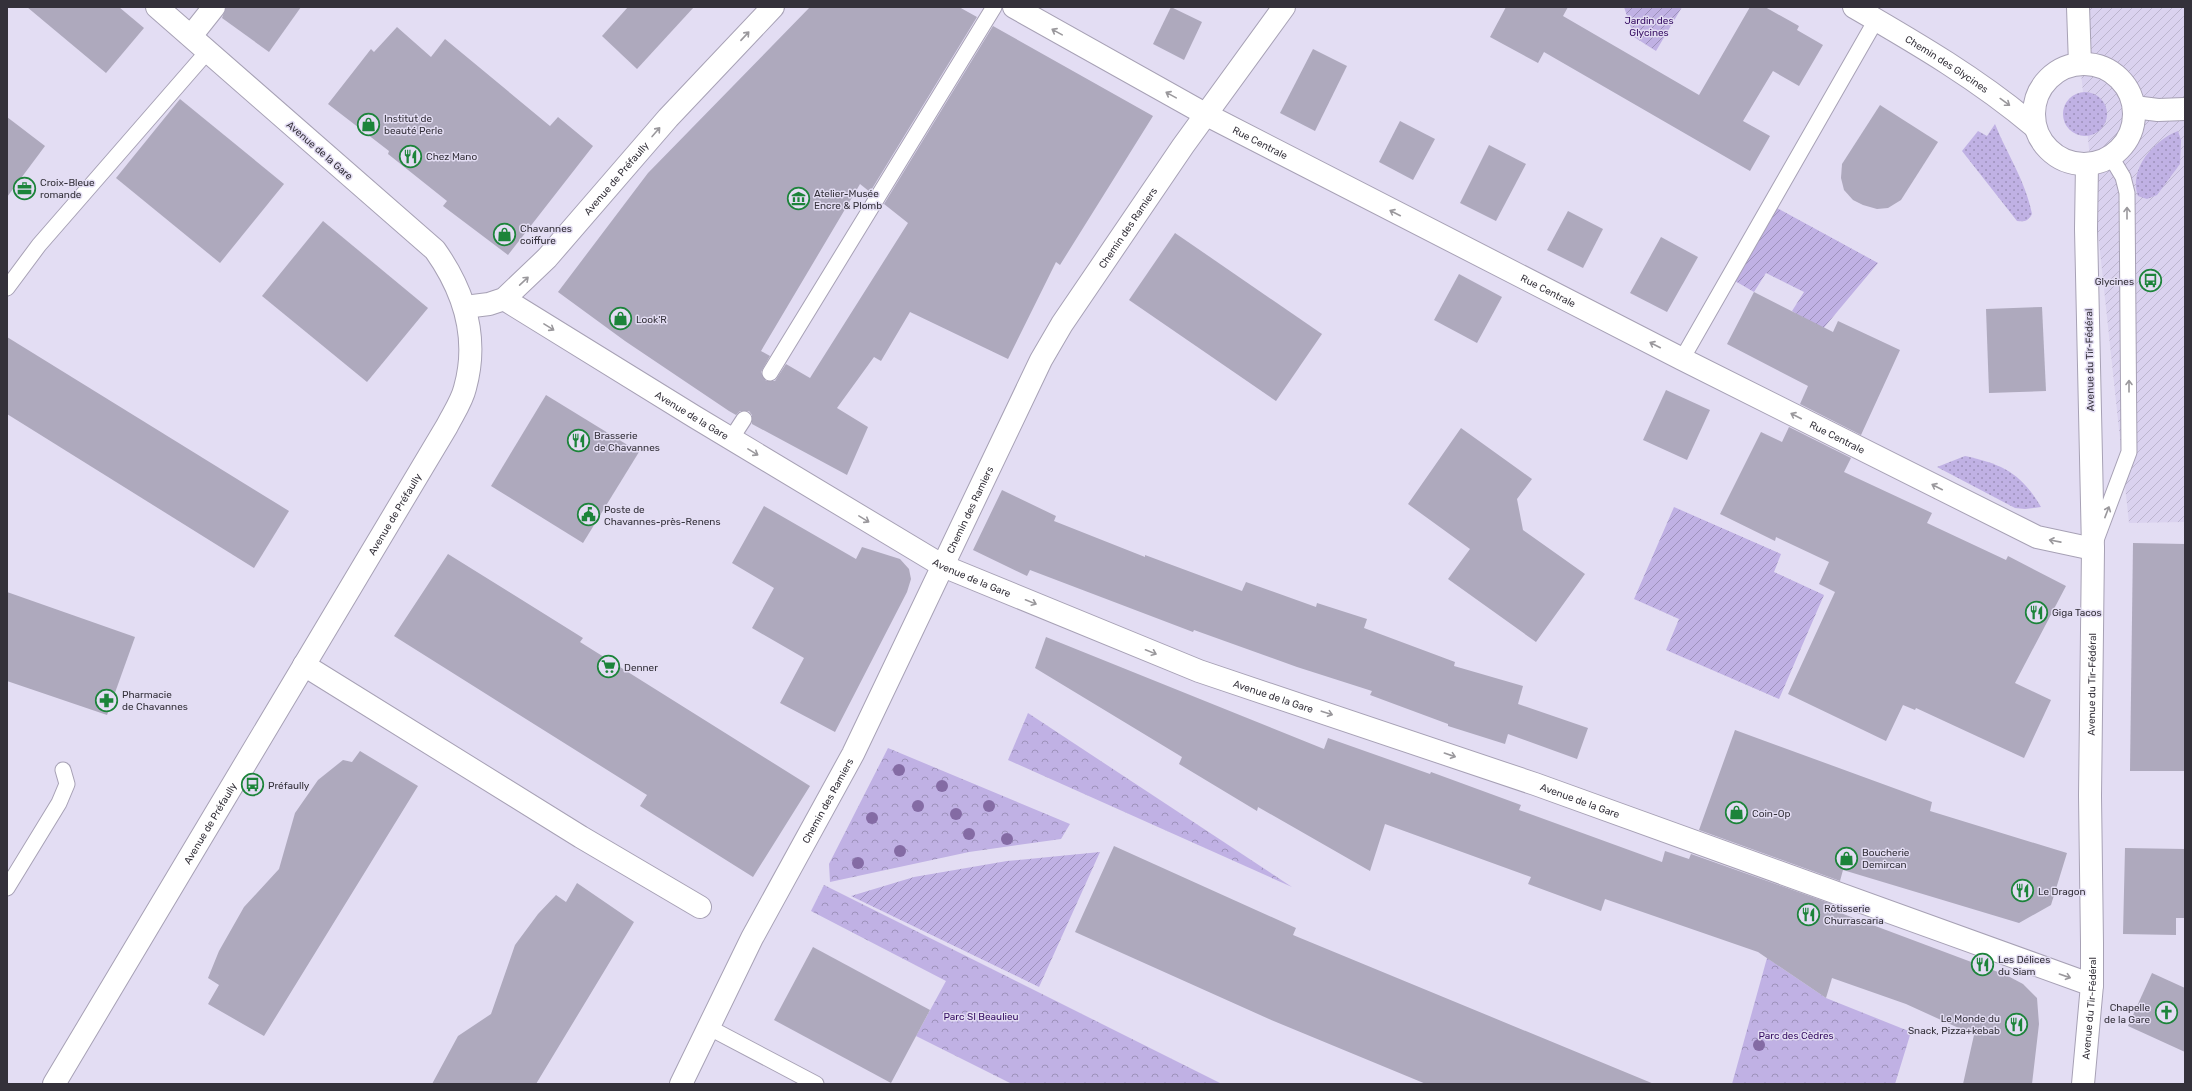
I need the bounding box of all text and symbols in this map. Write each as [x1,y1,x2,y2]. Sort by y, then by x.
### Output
park label: Jardin des Glycines [1624,15,1674,39]
one-way arrow [1051,27,1063,35]
one-way arrow [740,31,750,41]
street label: Chemin des Glycines [1903,33,1990,96]
one-way arrow [1165,91,1177,99]
one-way arrow [2000,98,2011,107]
shop icon: Institut de beauté Perle [356,111,382,137]
place label: Institut de beauté Perle [384,113,443,137]
street label: Avenue de la Gare [284,119,355,183]
street label: Rue Centrale [1230,124,1290,163]
one-way arrow [652,126,661,137]
street label: Avenue de Préfaully [582,139,652,218]
restaurant icon: Chez Mano [397,143,423,169]
place label: Chez Mano [426,151,477,163]
office icon: Croix-Bleue romande [12,175,38,201]
place label: Croix-Bleue romande [40,177,95,201]
street label: Chemin des Ramiers [1097,185,1160,271]
museum icon: Atelier-Musée Encre & Plomb [786,186,812,212]
place label: Atelier-Musée Encre & Plomb [814,188,882,212]
one-way arrow [2123,207,2131,220]
one-way arrow [1389,208,1401,216]
shop icon: Chavannes coiffure [491,221,517,247]
place label: Chavannes coiffure [520,223,572,247]
bus stop icon: Glycines [2137,268,2163,294]
street label: Rue Centrale [1518,272,1578,311]
one-way arrow [519,276,529,286]
place label: Glycines [2095,276,2134,288]
shop icon: Look'R [607,306,633,332]
street label: Avenue du Tir-Fédéral [2083,309,2097,411]
place label: Look'R [636,314,667,326]
one-way arrow [543,323,554,331]
one-way arrow [1649,341,1661,348]
one-way arrow [2125,380,2133,393]
street label: Avenue de la Gare [653,389,731,443]
one-way arrow [1790,412,1802,419]
street label: Rue Centrale [1807,419,1867,457]
restaurant icon: Brasserie de Chavannes [565,428,591,454]
place label: Brasserie de Chavannes [594,430,660,454]
one-way arrow [747,448,758,456]
street label: Chemin des Ramiers [945,464,996,556]
street label: Avenue de Préfaully [366,471,425,557]
one-way arrow [1931,483,1943,490]
public building icon: Poste de Chavannes-près-Renens [576,502,602,528]
place label: Poste de Chavannes-près-Renens [604,504,721,528]
one-way arrow [2103,507,2111,519]
one-way arrow [858,515,870,523]
one-way arrow [2049,536,2062,544]
street label: Avenue de la Gare [930,556,1013,600]
one-way arrow [1025,599,1037,606]
restaurant icon: Giga Tacos [2024,599,2050,625]
place label: Giga Tacos [2052,607,2102,619]
street label: Avenue du Tir-Fédéral [2086,633,2099,736]
one-way arrow [1145,648,1157,656]
supermarket icon: Denner [596,654,622,680]
place label: Denner [624,662,658,674]
street label: Avenue de la Gare [1232,678,1315,716]
pharmacy icon: Pharmacie de Chavannes [94,687,120,713]
place label: Pharmacie de Chavannes [122,689,188,713]
one-way arrow [1320,710,1332,718]
one-way arrow [1443,751,1455,759]
street label: Chemin des Ramiers [800,757,856,846]
bus stop icon: Préfaully [240,772,266,798]
street label: Avenue de Préfaully [182,780,240,867]
place label: Préfaully [268,780,310,792]
street label: Avenue de la Gare [1538,781,1622,821]
shop icon: Coin-Op [1723,800,1749,826]
place label: Coin-Op [1752,808,1790,820]
shop icon: Boucherie Demircan [1834,845,1860,871]
place label: Boucherie Demircan [1862,847,1910,871]
restaurant icon: Le Dragon [2009,878,2035,904]
place label: Le Dragon [2038,886,2085,898]
restaurant icon: Rôtisserie Churrascaria [1795,901,1821,927]
place label: Rôtisserie Churrascaria [1824,903,1884,927]
restaurant icon: Les Délices du Siam [1969,952,1995,978]
place label: Les Délices du Siam [1998,954,2050,978]
street label: Avenue du Tir-Fédéral [2080,957,2099,1060]
one-way arrow [2058,973,2071,980]
church icon: Chapelle de la Gare [2153,1000,2179,1026]
place label: Chapelle de la Gare [2104,1002,2150,1026]
park label: Parc SI Beaulieu [943,1011,1019,1023]
restaurant icon: Le Monde du Snack, Pizza+kebab [2003,1011,2029,1037]
place label: Le Monde du Snack, Pizza+kebab [1908,1013,2000,1037]
park label: Parc des Cèdres [1758,1030,1834,1042]

